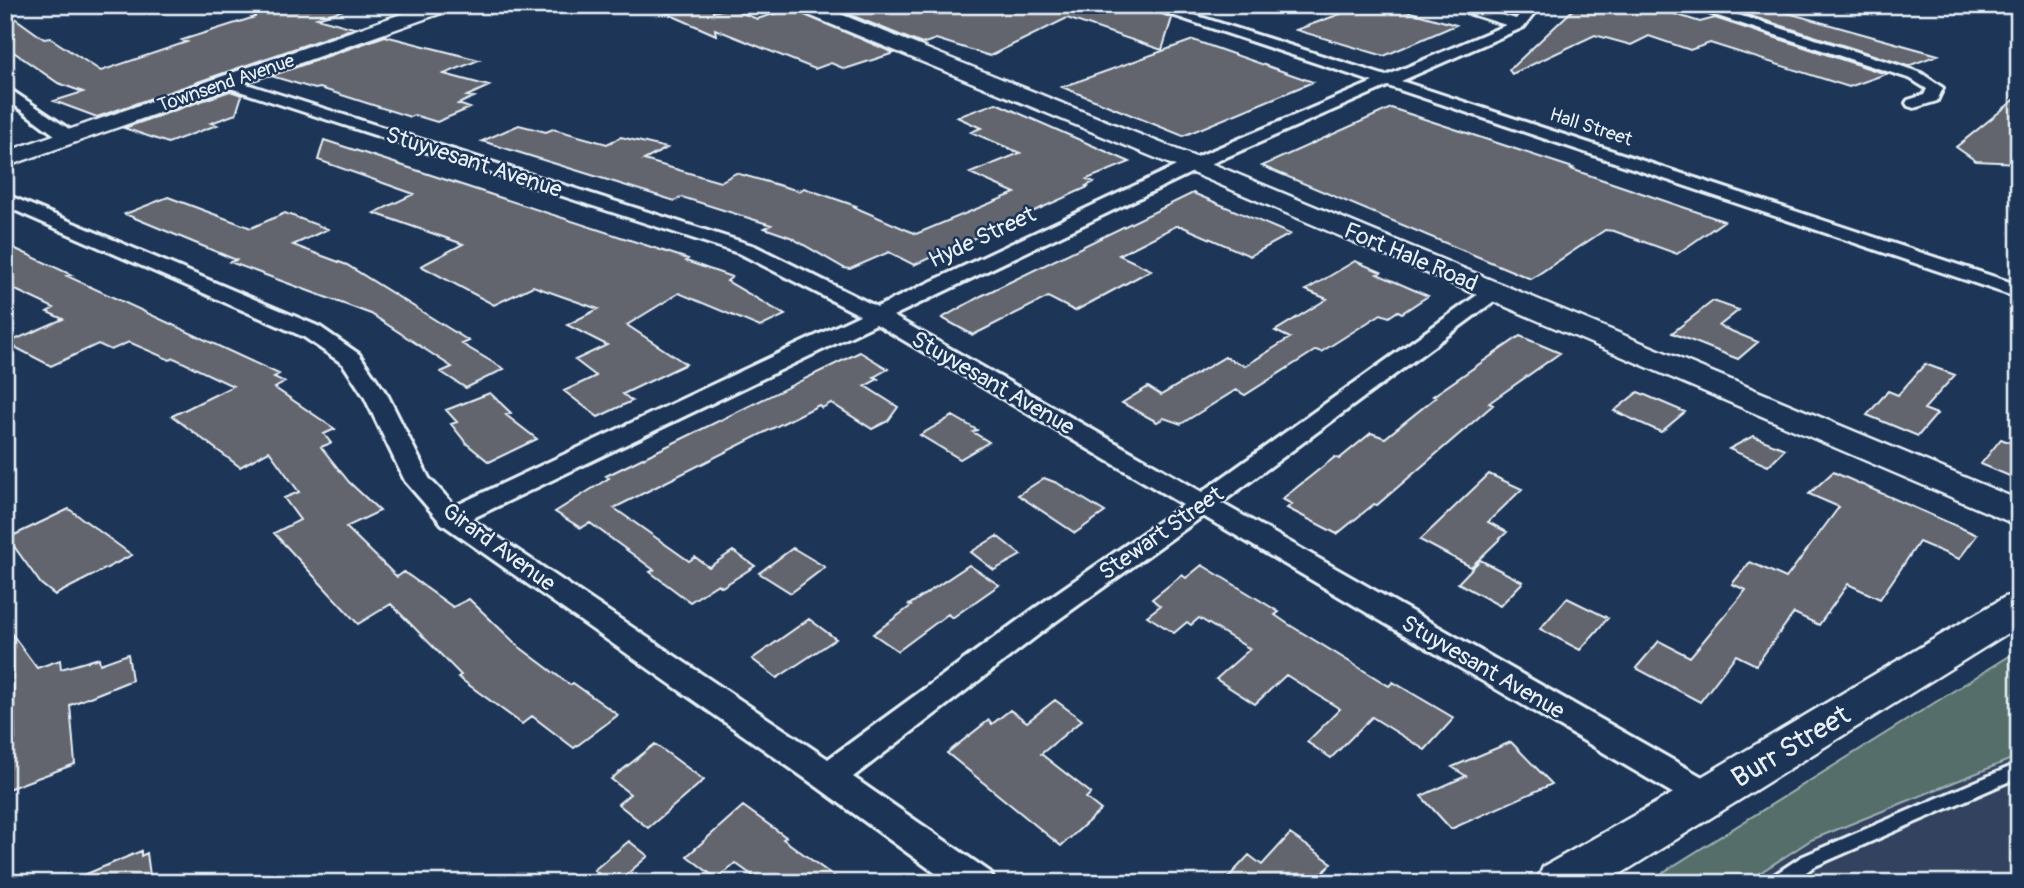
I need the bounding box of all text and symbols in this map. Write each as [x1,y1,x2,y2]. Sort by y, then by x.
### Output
street label: Townsend Avenue [154,48,298,118]
street label: Hall Street [1547,102,1636,152]
street label: Stuyvesant Avenue [382,120,567,204]
street label: Hyde Street [924,199,1041,274]
street label: Fort Hale Road [1340,216,1482,298]
street label: Stuyvesant Avenue [906,324,1080,442]
street label: Stewart Street [1093,479,1229,586]
street label: Girard Avenue [437,496,562,598]
street label: Stuyvesant Avenue [1396,608,1570,726]
street label: Burr Street [1725,698,1857,796]

